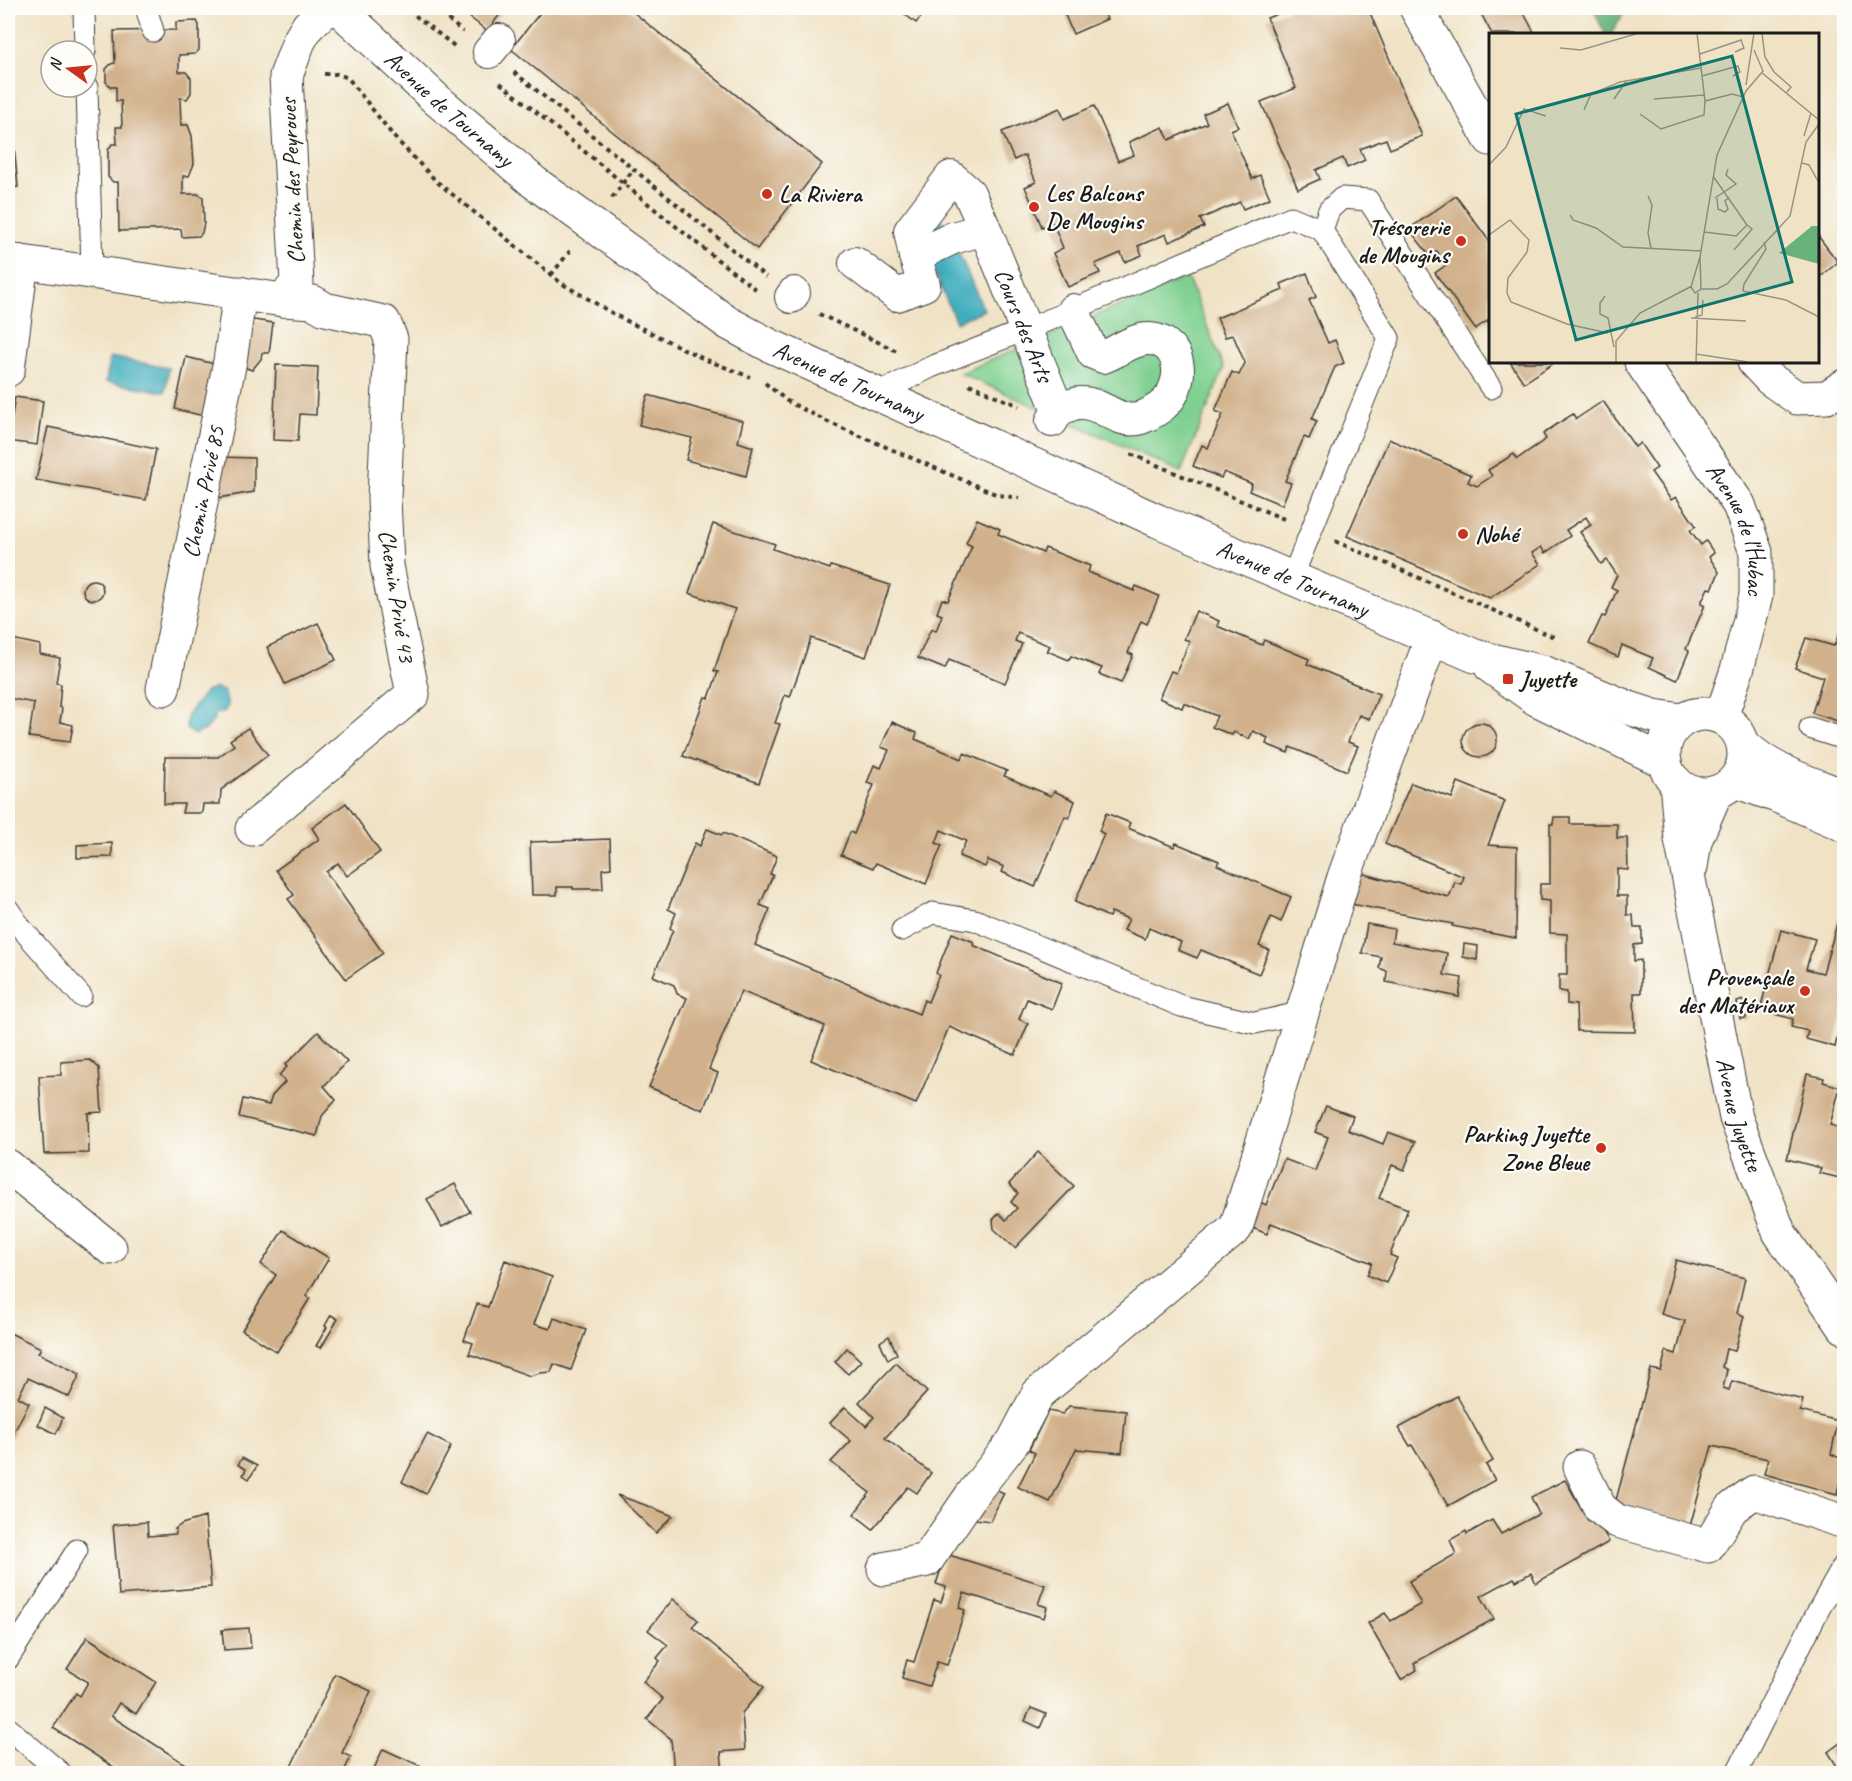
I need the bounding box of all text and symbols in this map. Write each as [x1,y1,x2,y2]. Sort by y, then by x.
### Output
inset map [1489,33,1819,363]
north arrow [39,39,99,99]
street label: Avenue de Tournamy [378,44,521,175]
text: N [45,55,67,73]
street label: Chemin des Peyroues [273,96,311,265]
place label: Les Balcons De Mougins [1046,178,1145,236]
place label: La Riviera [779,179,864,209]
marker: La Riviera [760,187,774,201]
marker: Les Balcons De Mougins [1027,200,1041,214]
place label: Trésorerie de Mougins [1358,212,1452,270]
marker: Trésorerie de Mougins [1454,234,1468,248]
street label: Cours des Arts [988,264,1061,389]
street label: Avenue de Tournamy [769,334,930,429]
street label: Chemin Privé 85 [175,422,232,561]
street label: Avenue de l'Hubac [1699,457,1774,597]
place label: Nohé [1475,519,1522,549]
marker: Nohé [1456,527,1470,541]
street label: Chemin Privé 43 [372,528,423,666]
street label: Avenue de Tournamy [1212,533,1375,625]
place label: Juyette [1518,664,1578,694]
marker: Juyette [1501,672,1515,686]
place label: Provençale des Matériaux [1678,962,1796,1020]
marker: Provençale des Matériaux [1798,984,1812,998]
street label: Avenue Juyette [1710,1055,1770,1177]
place label: Parking Juyette Zone Bleue [1464,1119,1591,1177]
marker: Parking Juyette Zone Bleue [1594,1141,1608,1155]

